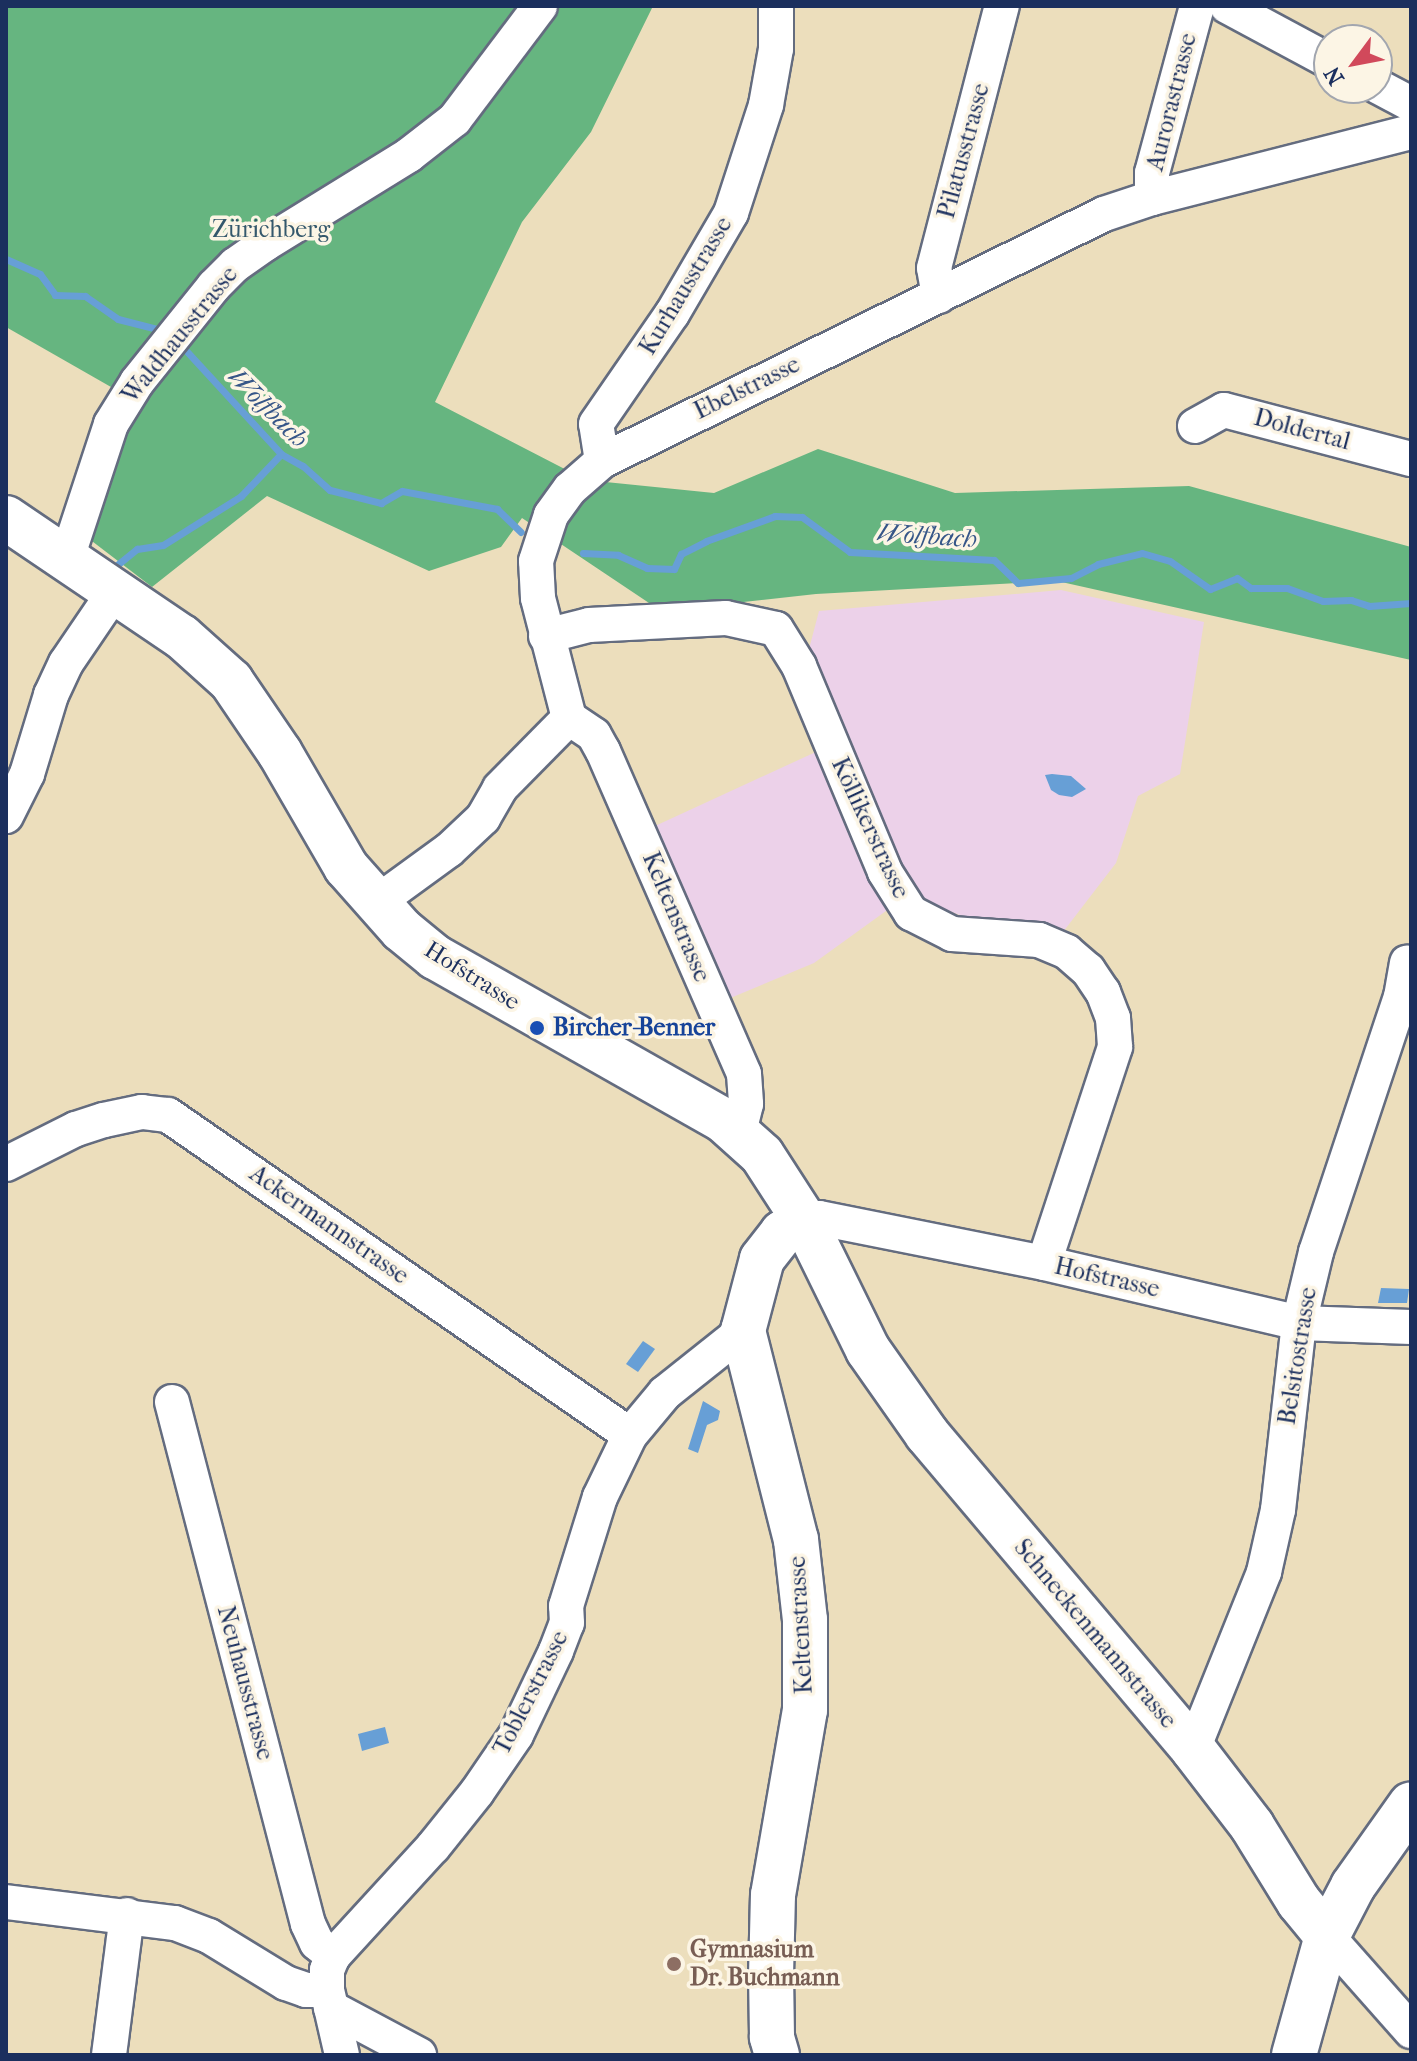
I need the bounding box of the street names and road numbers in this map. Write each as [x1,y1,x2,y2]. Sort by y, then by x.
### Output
street label: Aurorastrasse [1141,30,1203,174]
street label: Pilatusstrasse [932,80,996,222]
street label: Kurhausstrasse [634,212,738,360]
street label: Waldhausstrasse [116,261,244,409]
street label: Ebelstrasse [689,350,805,426]
street label: Doldertal [1251,403,1353,457]
street label: Köllikerstrasse [825,753,915,903]
street label: Keltenstrasse [636,848,716,986]
street label: Hofstrasse [419,935,525,1017]
street label: Ackermannstrasse [244,1159,414,1291]
street label: Hofstrasse [1052,1252,1162,1304]
street label: Belsitostrasse [1273,1285,1323,1427]
street label: Schneckenmannstrasse [1008,1534,1182,1734]
street label: Keltenstrasse [783,1555,819,1695]
street label: Neuhausstrasse [211,1603,279,1763]
street label: Toblerstrasse [487,1626,575,1760]

